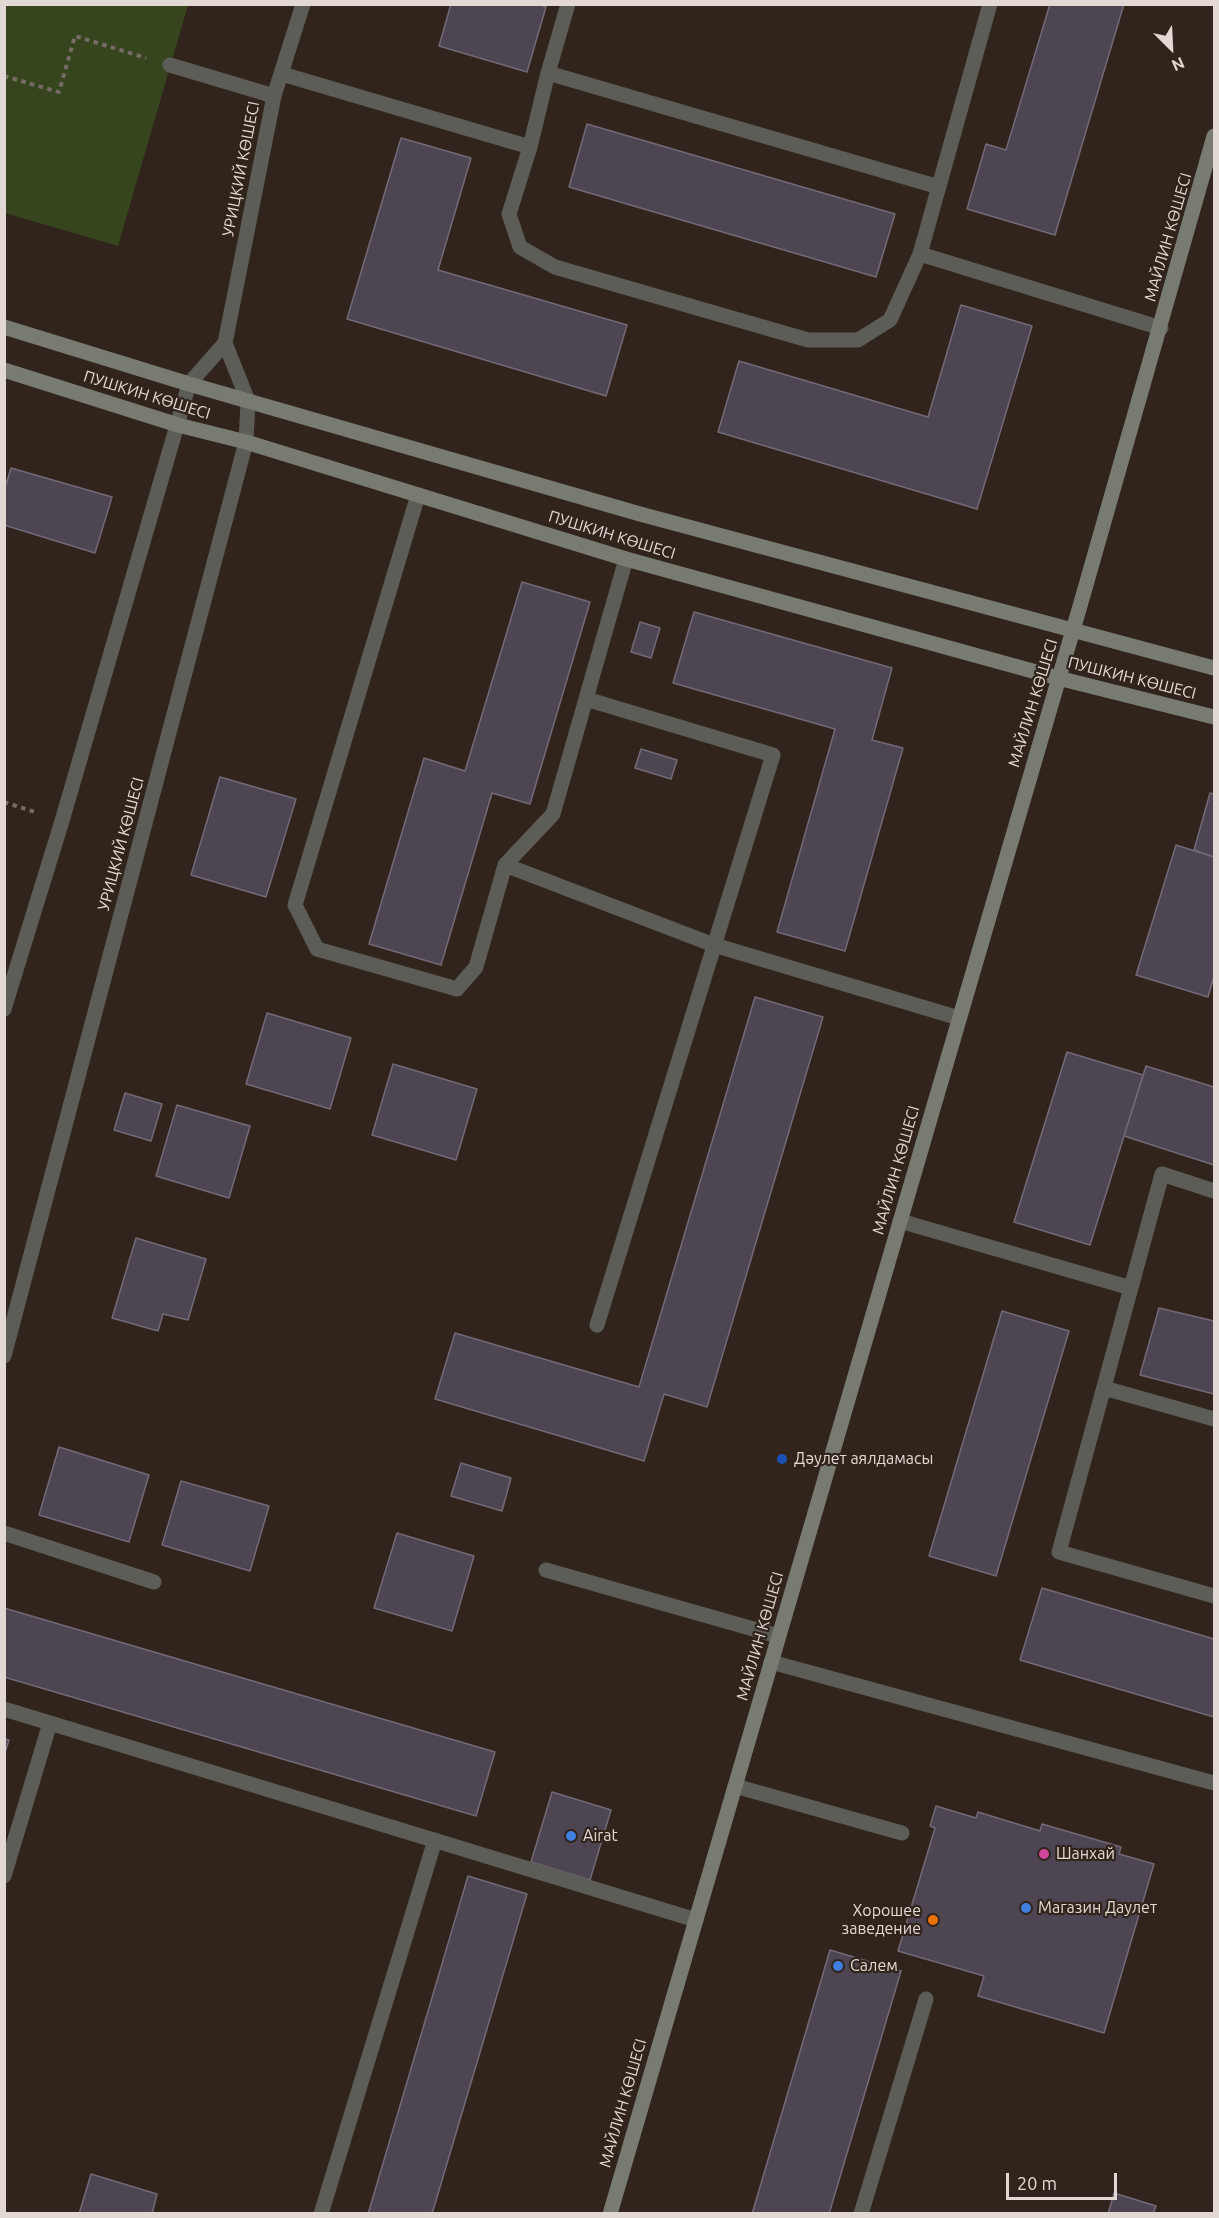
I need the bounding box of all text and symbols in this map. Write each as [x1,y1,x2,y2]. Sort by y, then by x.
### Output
north arrow [1141,18,1201,78]
text: N [1169,54,1187,75]
street label: УРИЦКИЙ КӨШЕСІ [218,100,264,238]
street label: МАЙЛИН КӨШЕСІ [1140,170,1196,304]
street label: ПУШКИН КӨШЕСІ [81,367,213,423]
street label: ПУШКИН КӨШЕСІ [546,507,678,563]
street label: МАЙЛИН КӨШЕСІ [1004,637,1062,769]
street label: ПУШКИН КӨШЕСІ [1066,653,1198,703]
street label: УРИЦКИЙ КӨШЕСІ [94,775,148,913]
street label: МАЙЛИН КӨШЕСІ [868,1103,924,1237]
place label: Дәулет аялдамасы [794,1449,933,1469]
marker: Дәулет аялдамасы [775,1452,789,1466]
street label: МАЙЛИН КӨШЕСІ [732,1569,788,1703]
place label: Airat [583,1826,618,1846]
marker: Airat [564,1829,578,1843]
place label: Шанхай [1056,1844,1115,1864]
marker: Шанхай [1037,1847,1051,1861]
place label: Магазин Даулет [1038,1898,1157,1918]
place label: Хорошее заведение [842,1901,921,1939]
marker: Магазин Даулет [1019,1901,1033,1915]
marker: Хорошее заведение [926,1913,940,1927]
place label: Салем [850,1956,898,1976]
marker: Салем [831,1959,845,1973]
street label: МАЙЛИН КӨШЕСІ [595,2036,651,2170]
scale bar [1009,2161,1120,2199]
text: 20 m [1017,2173,1057,2193]

